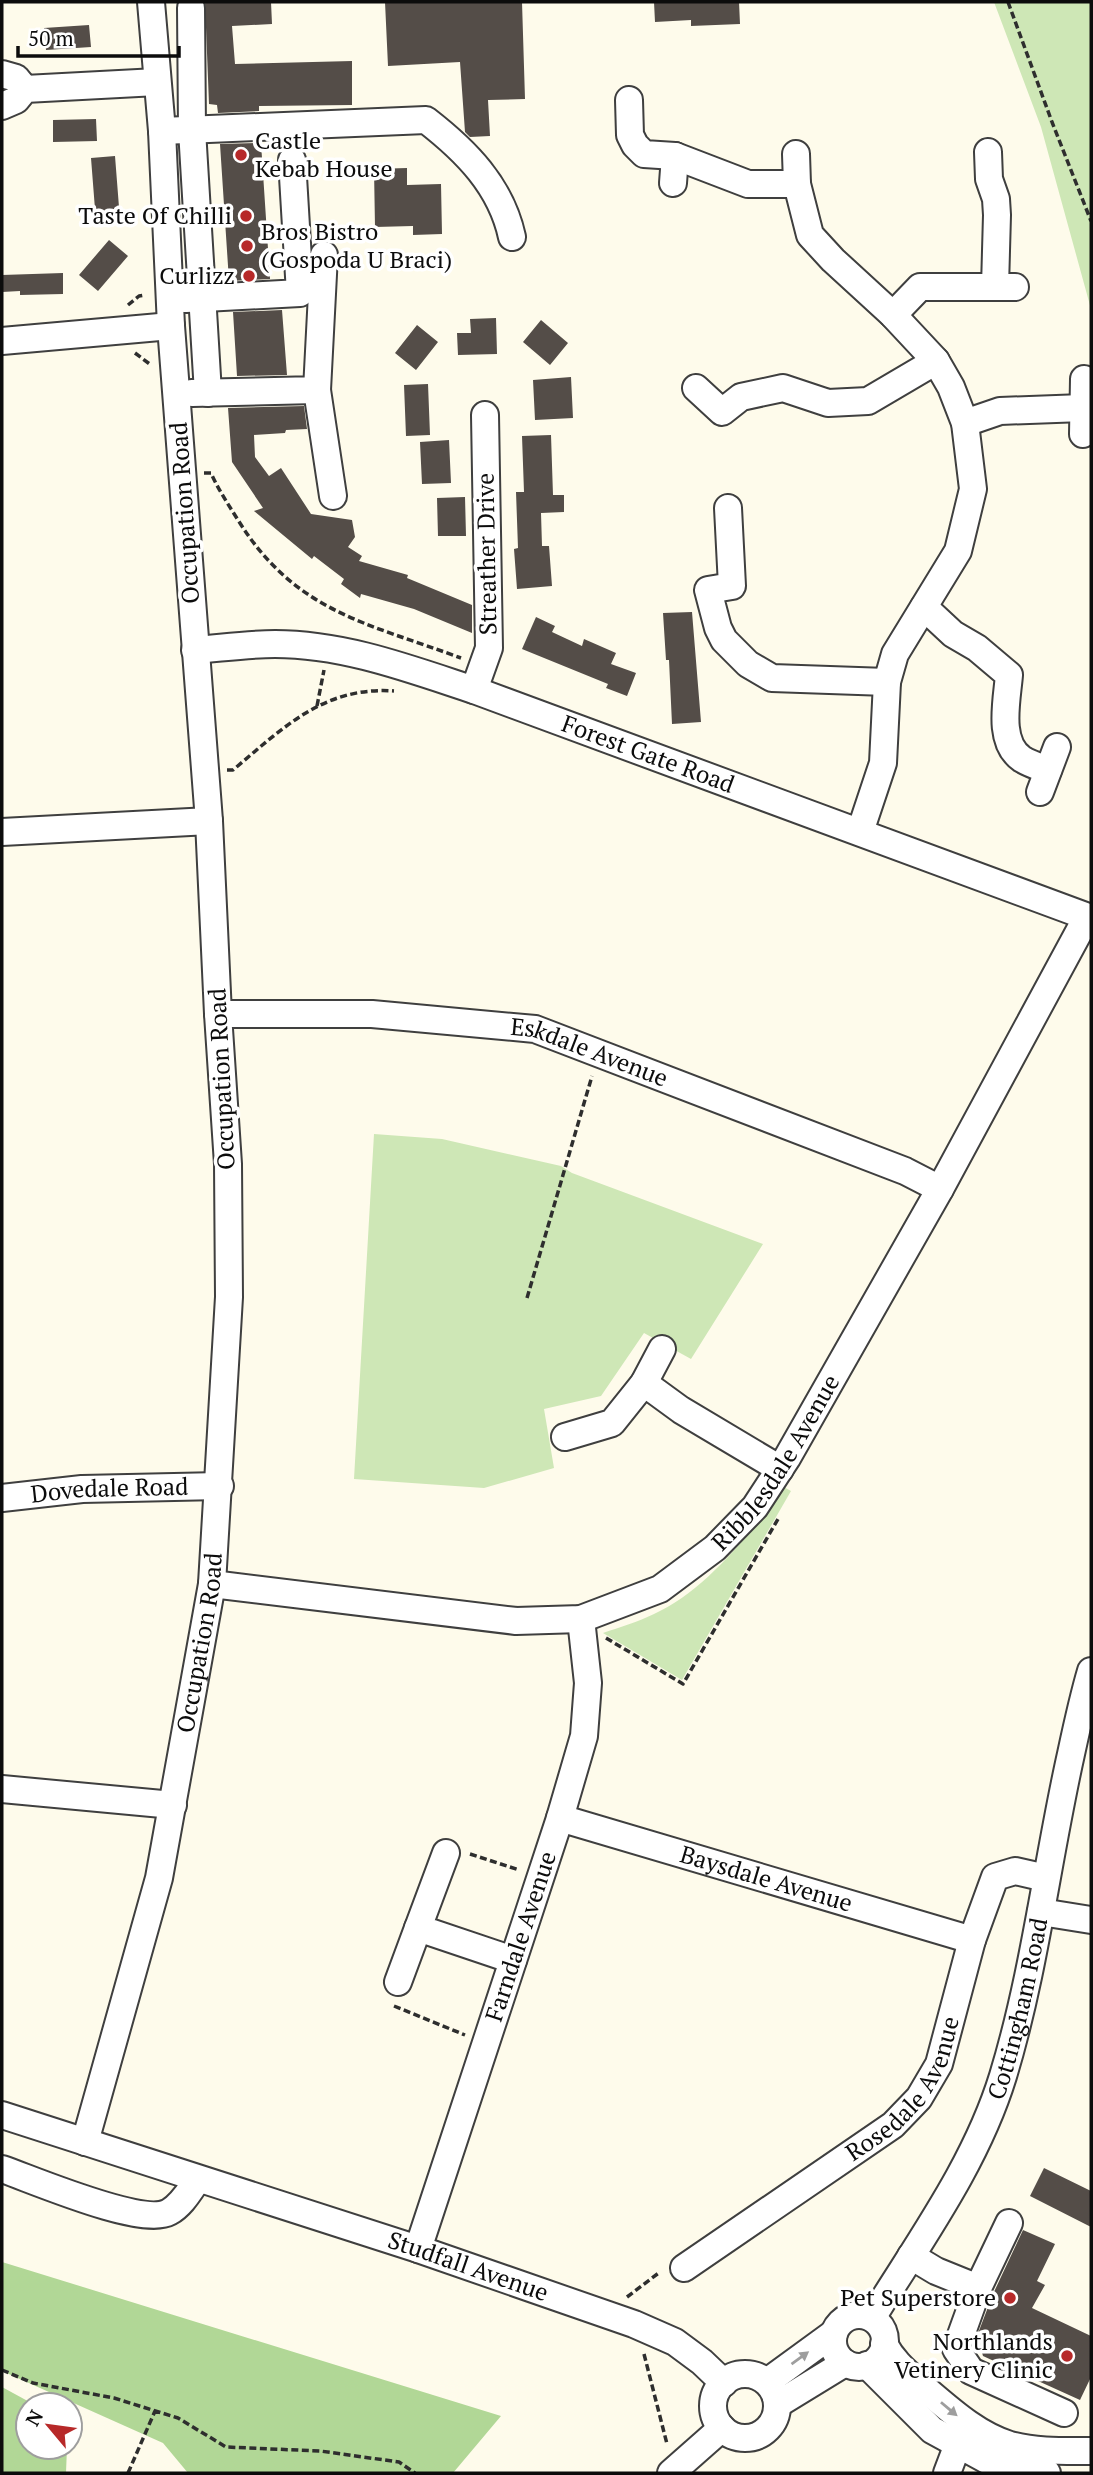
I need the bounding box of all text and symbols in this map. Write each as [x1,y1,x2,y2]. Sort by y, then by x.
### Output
scale bar [18,14,178,58]
text: 50 m [28,24,74,52]
place label: Castle Kebab House [255,124,393,184]
marker: Castle Kebab House [233,147,249,163]
place label: Taste Of Chilli [78,199,232,231]
marker: Taste Of Chilli [238,208,254,224]
place label: Bros Bistro (Gospoda U Braci) [261,215,452,275]
marker: Bros Bistro (Gospoda U Braci) [239,238,255,254]
place label: Curlizz [159,259,235,291]
marker: Curlizz [241,268,257,284]
street label: Occupation Road [162,421,206,605]
street label: Streather Drive [469,472,503,636]
street label: Forest Gate Road [558,707,739,800]
street label: Occupation Road [200,987,242,1171]
street label: Eskdale Avenue [509,1010,673,1094]
street label: Ribblesdale Avenue [704,1368,846,1557]
street label: Dovedale Road [29,1470,189,1510]
street label: Occupation Road [168,1552,229,1735]
street label: Baysdale Avenue [676,1837,856,1919]
street label: Farndale Avenue [477,1847,563,2025]
street label: Cottingham Road [979,1915,1054,2104]
street label: Rosedale Avenue [839,2013,966,2168]
street label: Studfall Avenue [384,2223,553,2308]
place label: Pet Superstore [840,2281,996,2313]
marker: Pet Superstore [1002,2290,1018,2306]
place label: Northlands Vetinery Clinic [894,2325,1053,2385]
marker: Northlands Vetinery Clinic [1059,2348,1075,2364]
one-way arrow [791,2351,809,2365]
north arrow [14,2391,84,2461]
one-way arrow [941,2401,958,2416]
text: N [19,2405,48,2430]

